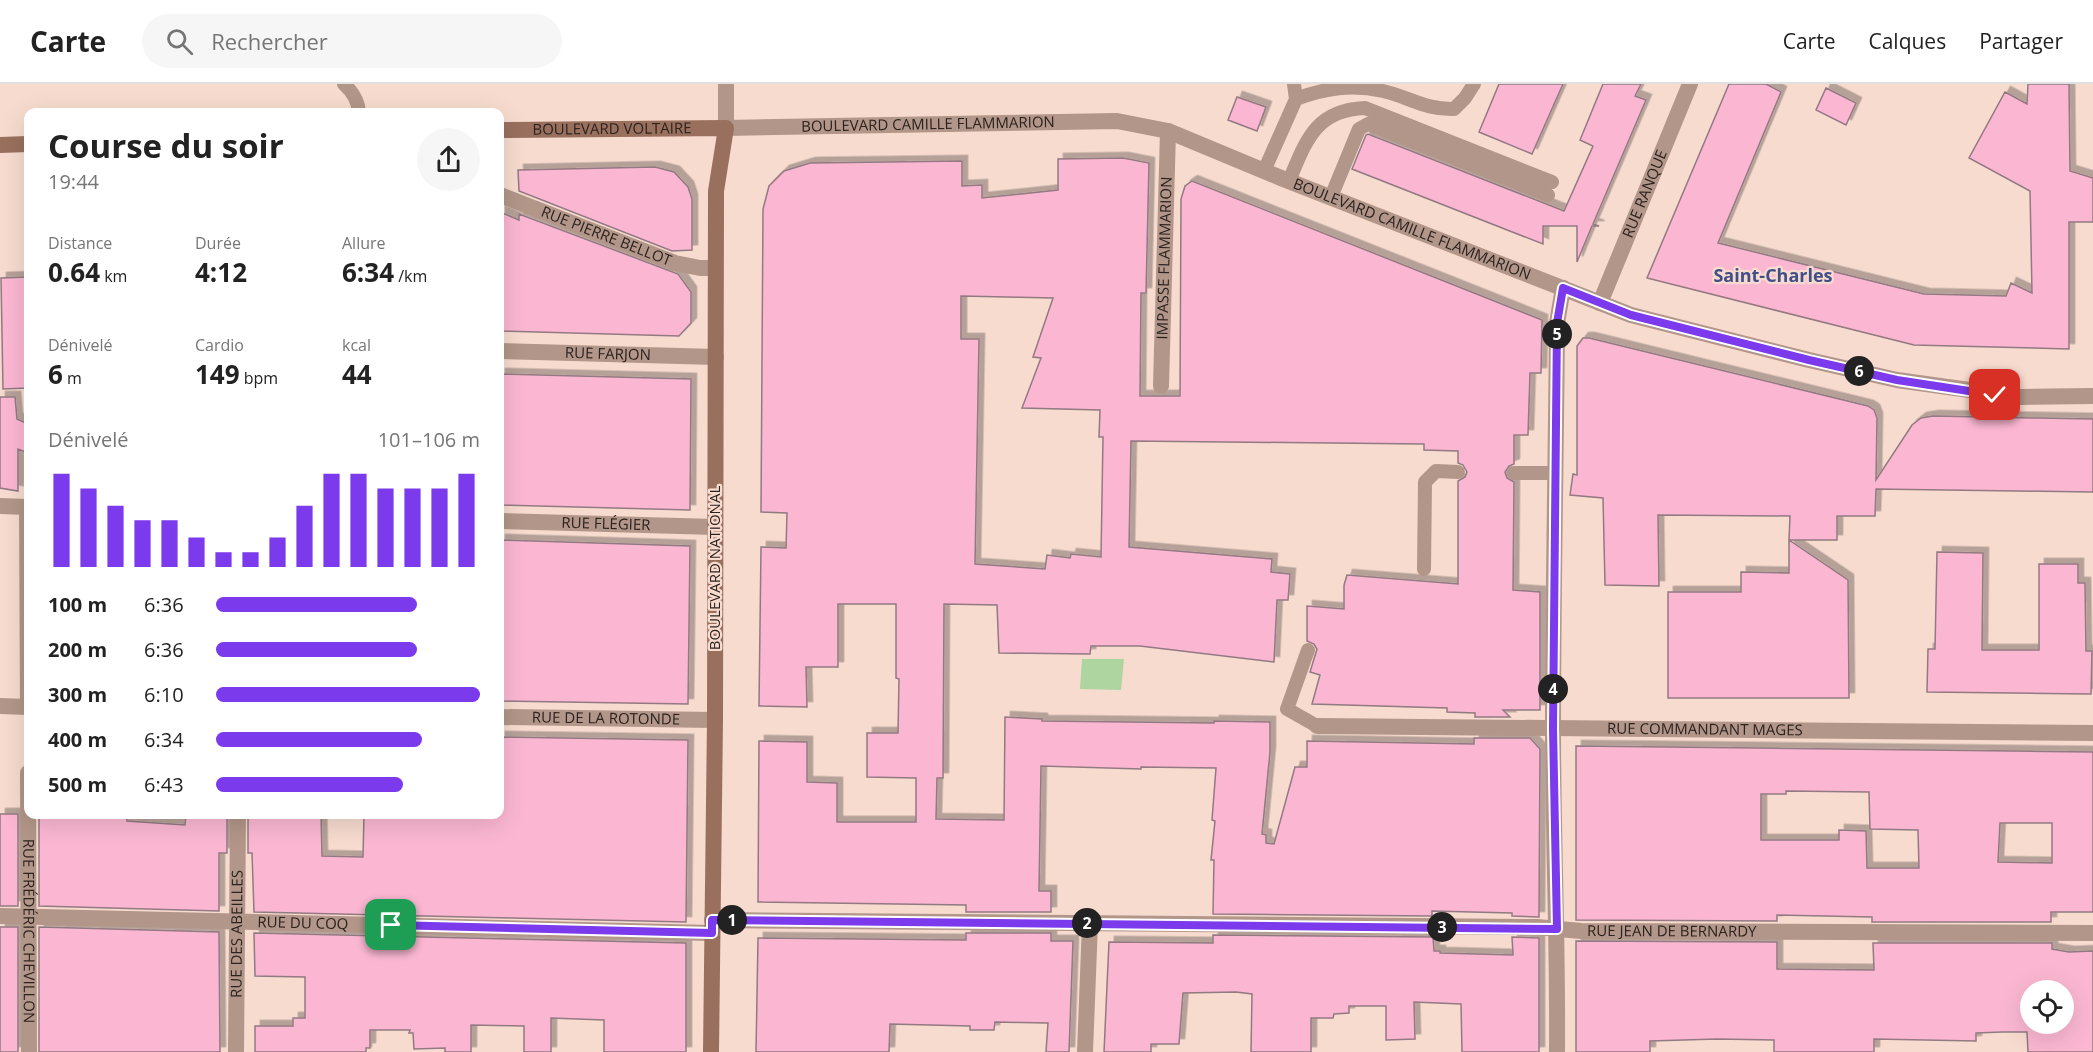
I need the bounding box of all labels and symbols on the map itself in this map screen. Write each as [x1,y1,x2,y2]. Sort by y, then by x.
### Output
street label: BOULEVARD CAMILLE FLAMMARION [801,111,1055,136]
street label: BOULEVARD VOLTAIRE [532,117,692,139]
street label: RUE RANQUE [1617,146,1671,241]
street label: BOULEVARD CAMILLE FLAMMARION [1291,173,1534,284]
street label: IMPASSE FLAMMARION [1151,176,1176,340]
street label: RUE PIERRE BELLOT [538,201,675,270]
district label: Saint-Charles [1713,263,1833,287]
pin: 5 [1542,319,1572,349]
street label: RUE FARJON [565,342,651,364]
pin: 6 [1844,356,1874,386]
pin [1969,369,2020,420]
street label: BOULEVARD NATIONAL [704,486,724,650]
street label: RUE FLÉGIER [561,512,652,534]
pin: 4 [1538,674,1568,704]
street label: RUE DE LA ROTONDE [532,706,680,729]
street label: RUE COMMANDANT MAGES [1607,718,1803,739]
street label: RUE FRÉDÉRIC CHEVILLON [19,839,40,1023]
street label: RUE DES ABEILLES [225,870,247,998]
pin [365,899,416,950]
pin: 1 [717,905,747,935]
pin: 2 [1072,908,1102,938]
street label: RUE DU COQ [257,911,349,933]
pin: 3 [1427,912,1457,942]
street label: RUE JEAN DE BERNARDY [1587,920,1757,941]

